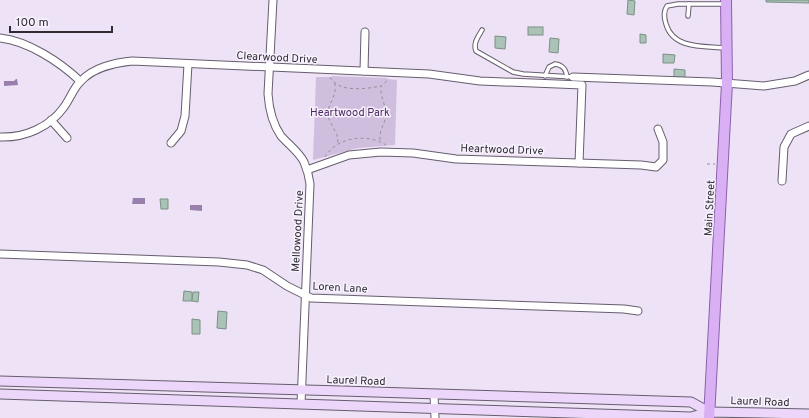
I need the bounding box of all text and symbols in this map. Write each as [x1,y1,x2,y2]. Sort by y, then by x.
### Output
scale bar [10,8,112,34]
text: 100 m [16,15,49,31]
street label: Clearwood Drive [236,49,318,67]
park label: Heartwood Park [310,106,390,120]
street label: Heartwood Drive [460,142,544,158]
street label: Main Street [702,180,718,236]
street label: Mellowood Drive [289,190,307,272]
street label: Loren Lane [312,280,368,296]
street label: Laurel Road [326,373,386,389]
street label: Laurel Road [730,394,790,410]

